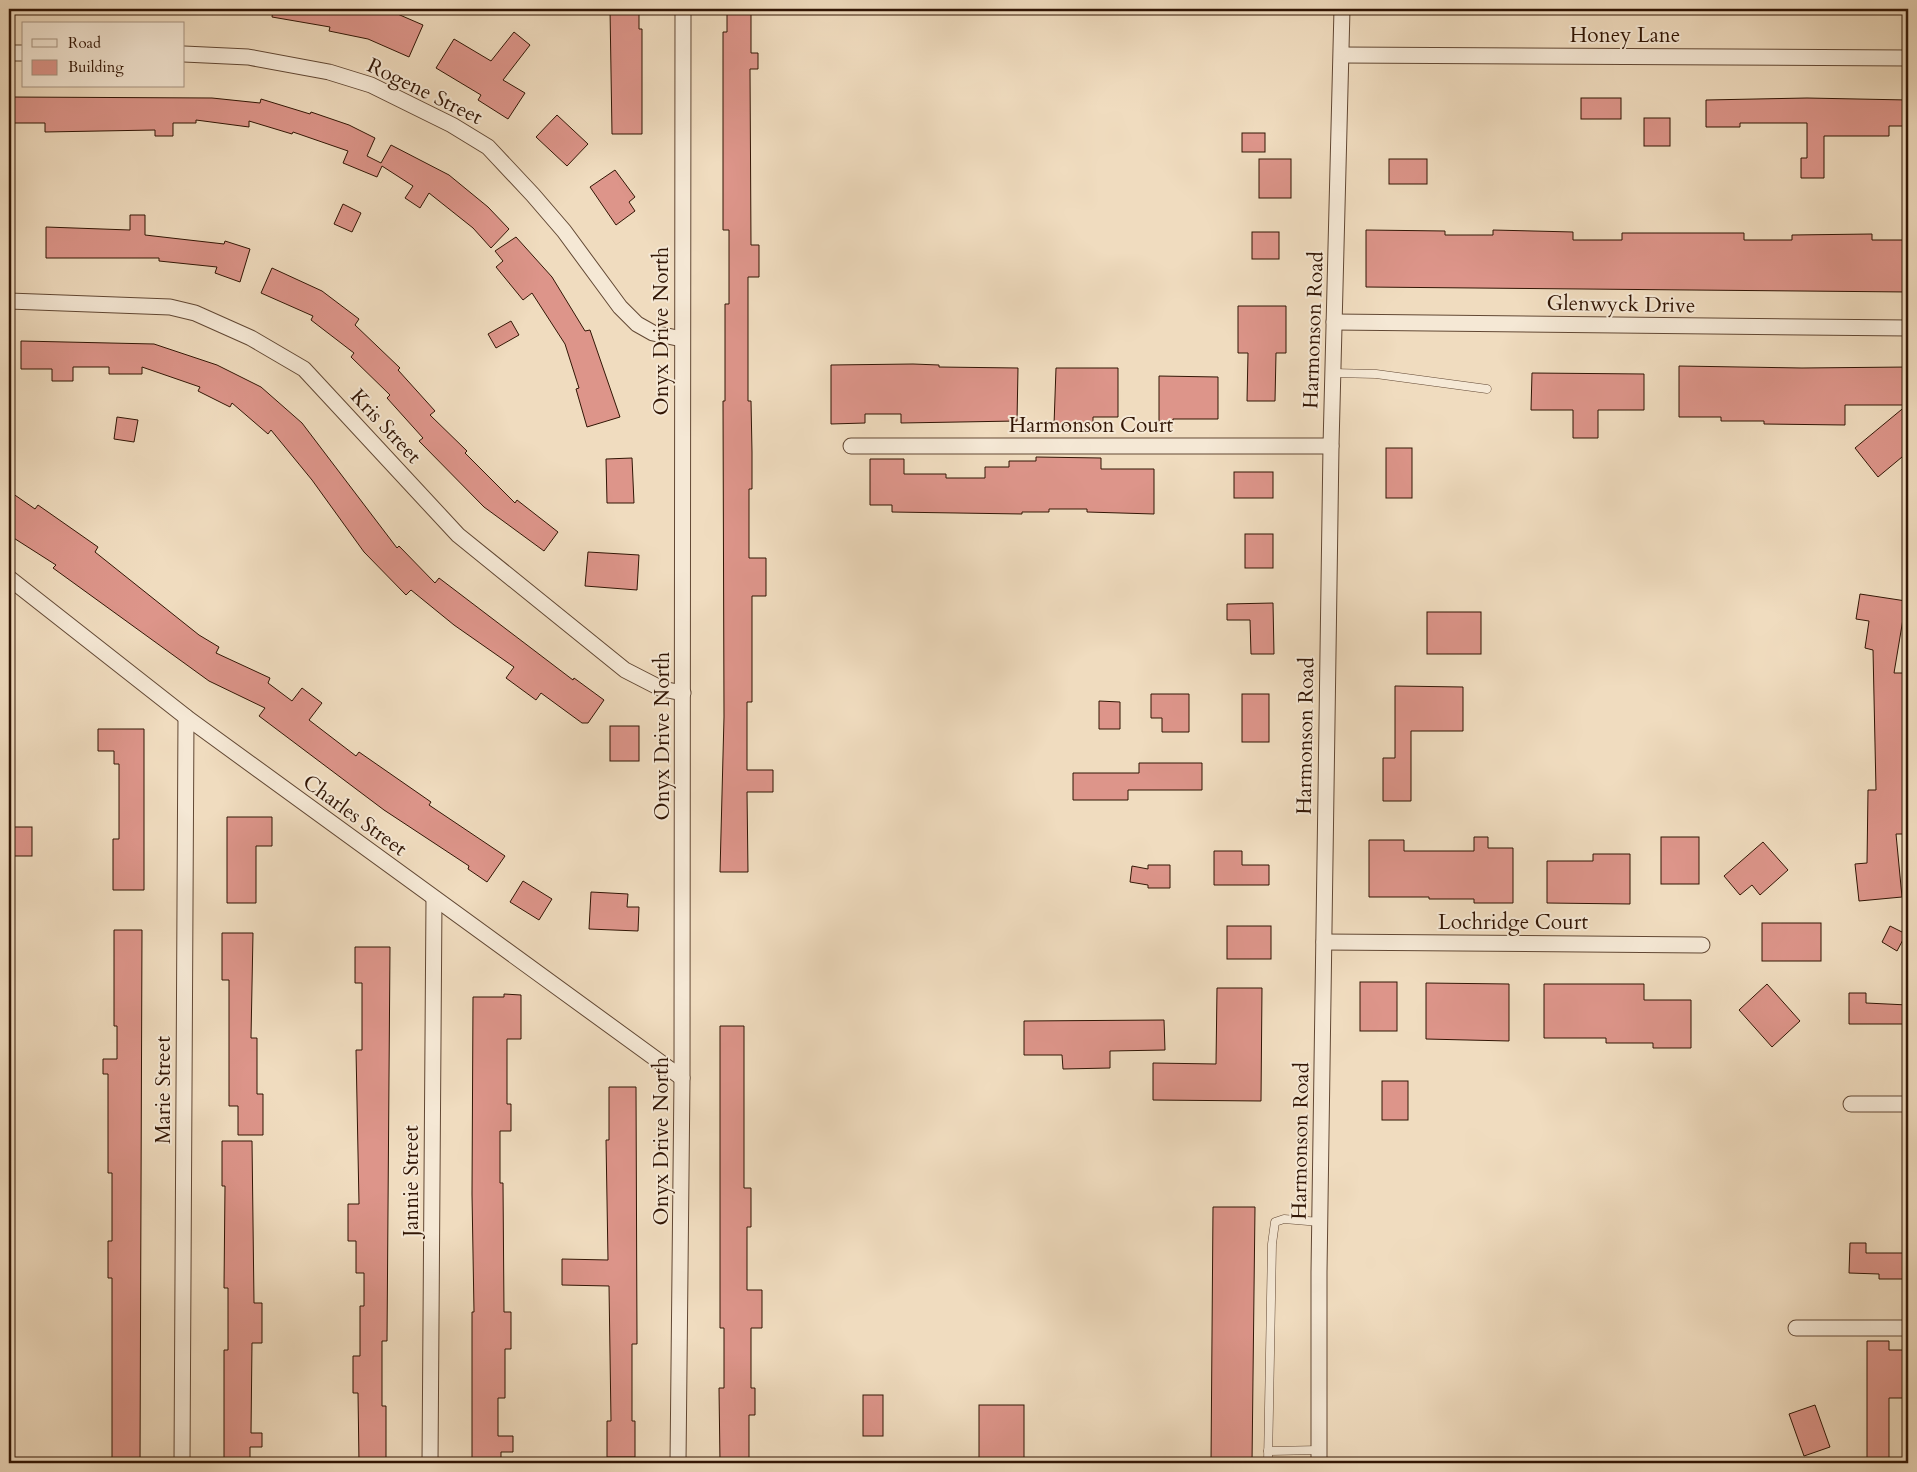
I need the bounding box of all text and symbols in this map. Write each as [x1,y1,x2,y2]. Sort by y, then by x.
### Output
street label: Honey Lane [1570,21,1680,50]
legend [22,22,185,88]
text: Road [68,33,101,53]
street label: Rogene Street [362,51,488,132]
text: Building [68,57,124,77]
street label: Onyx Drive North [647,246,676,415]
street label: Harmonson Road [1296,251,1331,409]
street label: Glenwyck Drive [1546,289,1696,320]
street label: Kris Street [344,383,428,470]
street label: Harmonson Court [1009,411,1174,440]
street label: Onyx Drive North [648,651,677,820]
street label: Harmonson Road [1290,657,1321,815]
street label: Charles Street [297,768,413,863]
street label: Lochridge Court [1438,908,1588,937]
street label: Marie Street [149,1036,178,1144]
street label: Onyx Drive North [647,1056,676,1225]
street label: Harmonson Road [1285,1062,1316,1220]
street label: Jannie Street [397,1125,426,1240]

